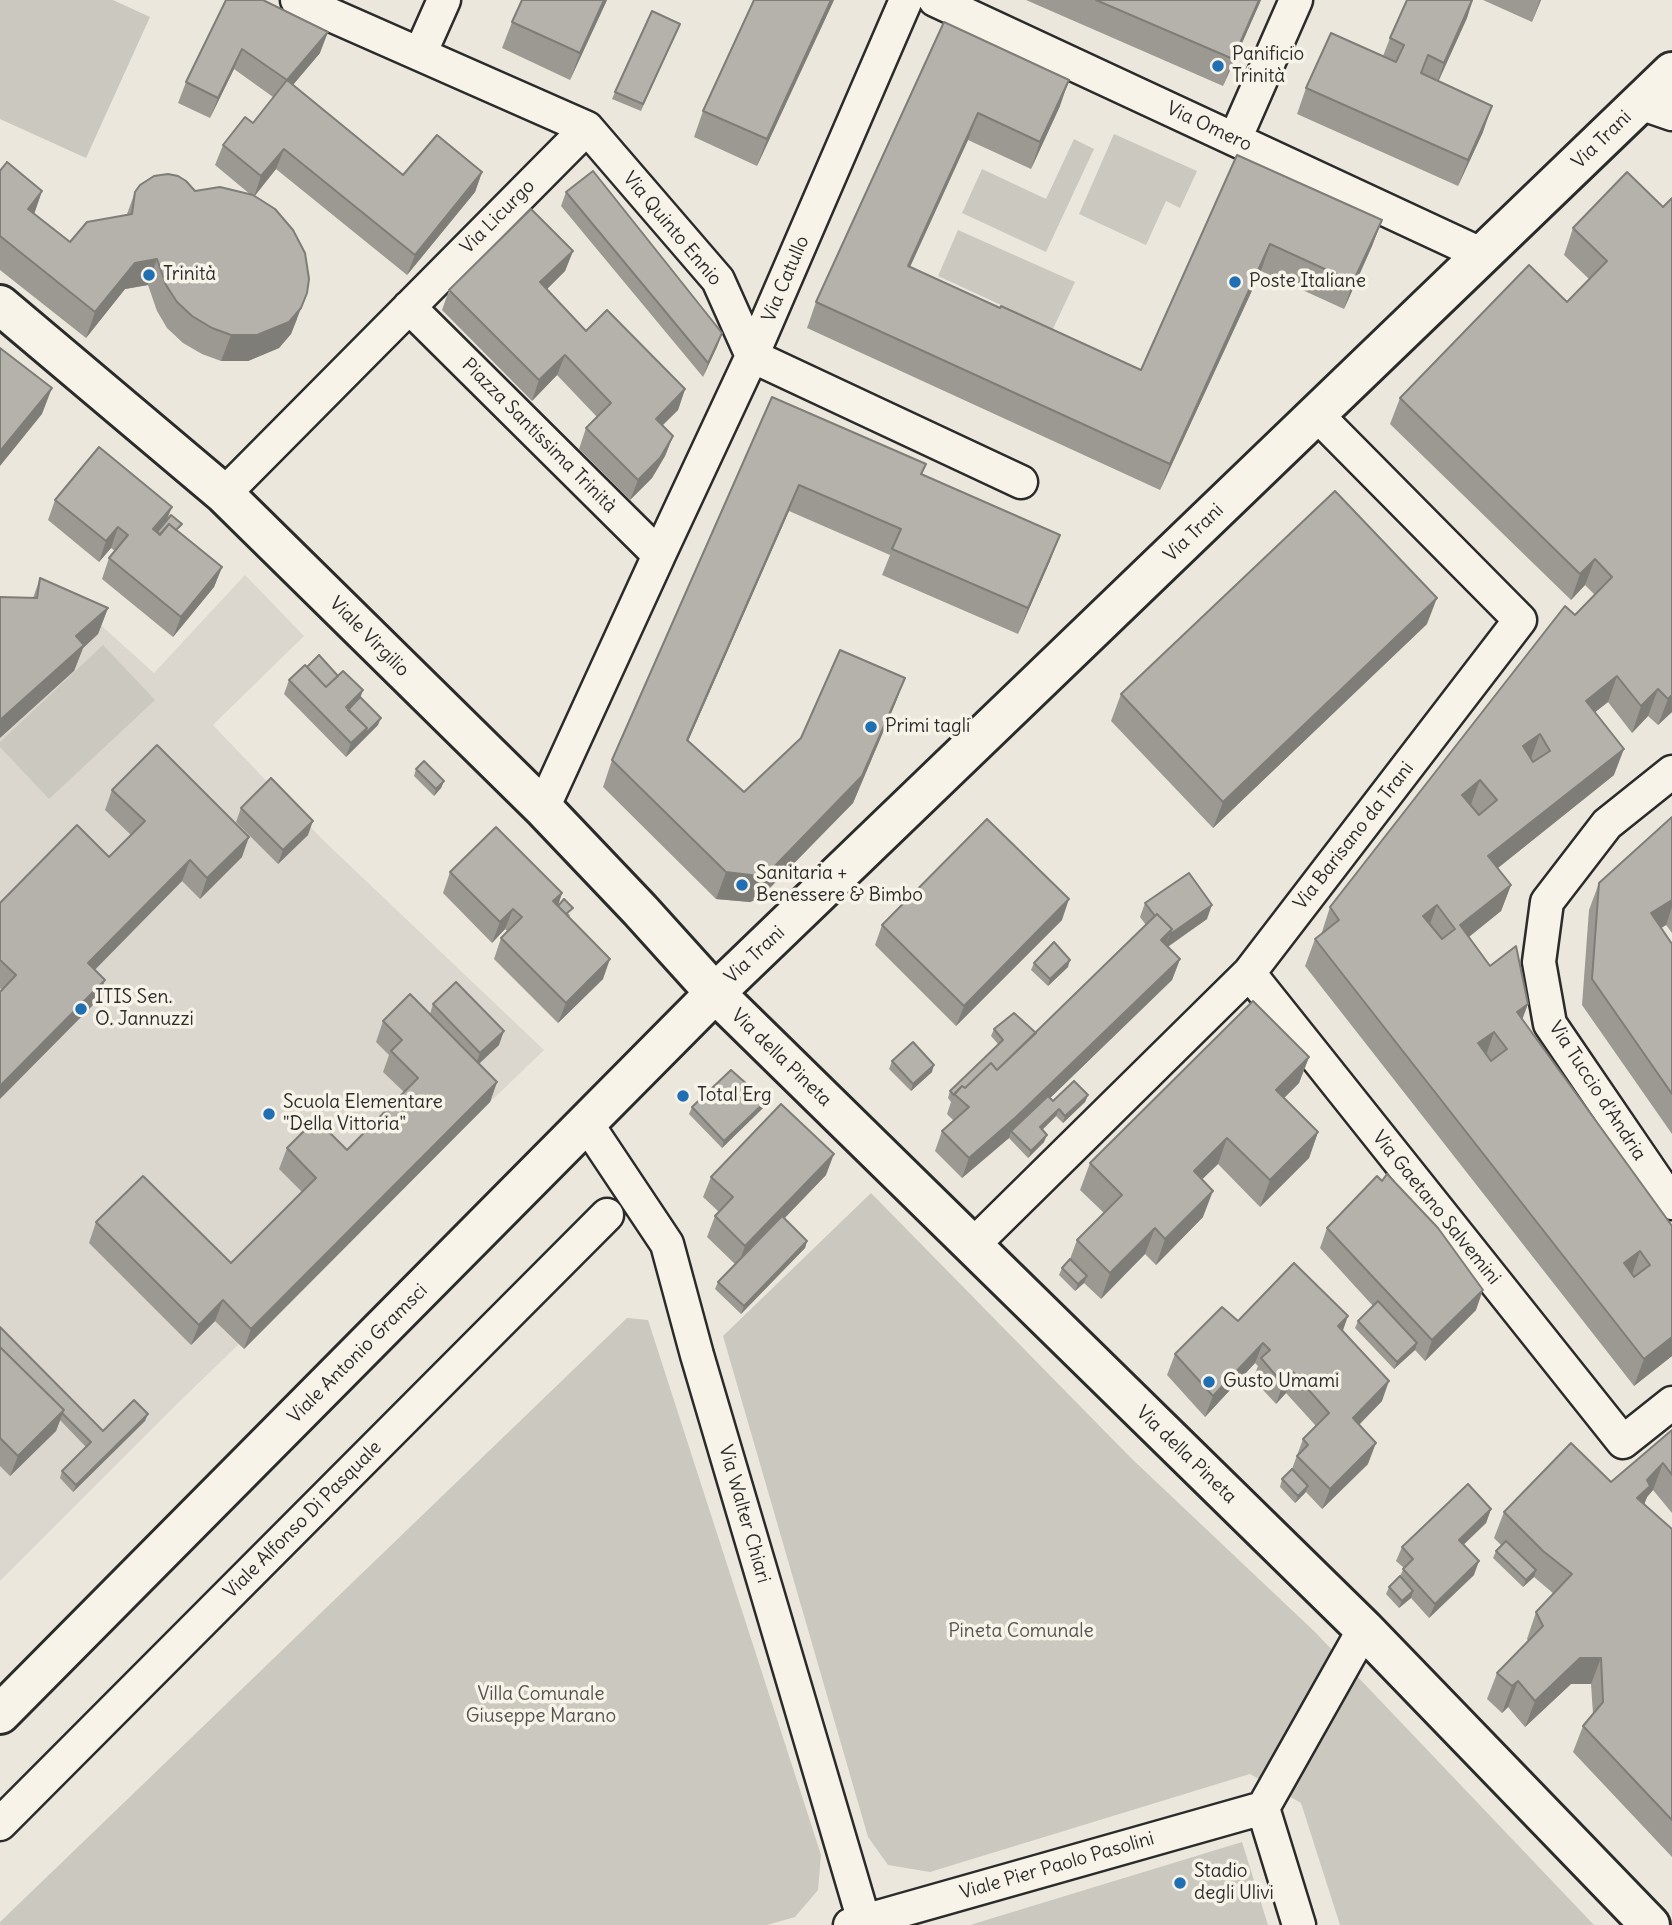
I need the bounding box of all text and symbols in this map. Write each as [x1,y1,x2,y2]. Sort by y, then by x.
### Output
place label: Panificio Trinità [1232,44,1304,88]
marker: Panificio Trinità [1210,58,1226,74]
street label: Via Omero [1163,97,1255,157]
street label: Via Trani [1568,106,1636,174]
street label: Via Quinto Ennio [618,167,726,291]
street label: Via Licurgo [456,175,540,259]
street label: Via Catullo [758,232,814,326]
place label: Trinità [163,264,216,286]
marker: Trinità [141,267,157,283]
place label: Poste Italiane [1249,271,1366,293]
marker: Poste Italiane [1227,274,1243,290]
street label: Piazza Santissima Trinità [457,354,621,518]
street label: Via Trani [1160,499,1228,567]
street label: Viale Virgilio [324,592,414,682]
place label: Primi tagli [885,716,970,738]
marker: Primi tagli [863,719,879,735]
street label: Via Barisano da Trani [1289,758,1419,914]
place label: Sanitaria + Benessere & Bimbo [756,863,923,907]
marker: Sanitaria + Benessere & Bimbo [734,877,750,893]
street label: Via Trani [720,921,790,989]
place label: ITIS Sen. O. Jannuzzi [95,987,194,1031]
marker: ITIS Sen. O. Jannuzzi [73,1001,89,1017]
street label: Via della Pineta [726,1004,836,1112]
street label: Via Tuccio d'Andria [1544,1017,1650,1165]
place label: Total Erg [697,1085,771,1107]
marker: Total Erg [675,1088,691,1104]
place label: Scuola Elementare "Della Vittoria" [283,1092,443,1136]
marker: Scuola Elementare "Della Vittoria" [261,1106,277,1122]
street label: Via Gaetano Salvemini [1367,1127,1505,1289]
street label: Viale Antonio Gramsci [284,1280,432,1428]
place label: Gusto Umami [1223,1371,1339,1393]
marker: Gusto Umami [1201,1374,1217,1390]
street label: Via della Pineta [1131,1401,1241,1509]
street label: Viale Alfonso Di Pasquale [219,1436,387,1604]
street label: Via Walter Chiari [713,1442,775,1586]
park label: Pineta Comunale [948,1621,1094,1643]
park label: Villa Comunale Giuseppe Marano [466,1684,616,1728]
street label: Viale Pier Paolo Pasolini [957,1827,1157,1905]
place label: Stadio degli Ulivi [1194,1861,1274,1905]
marker: Stadio degli Ulivi [1172,1875,1188,1891]

